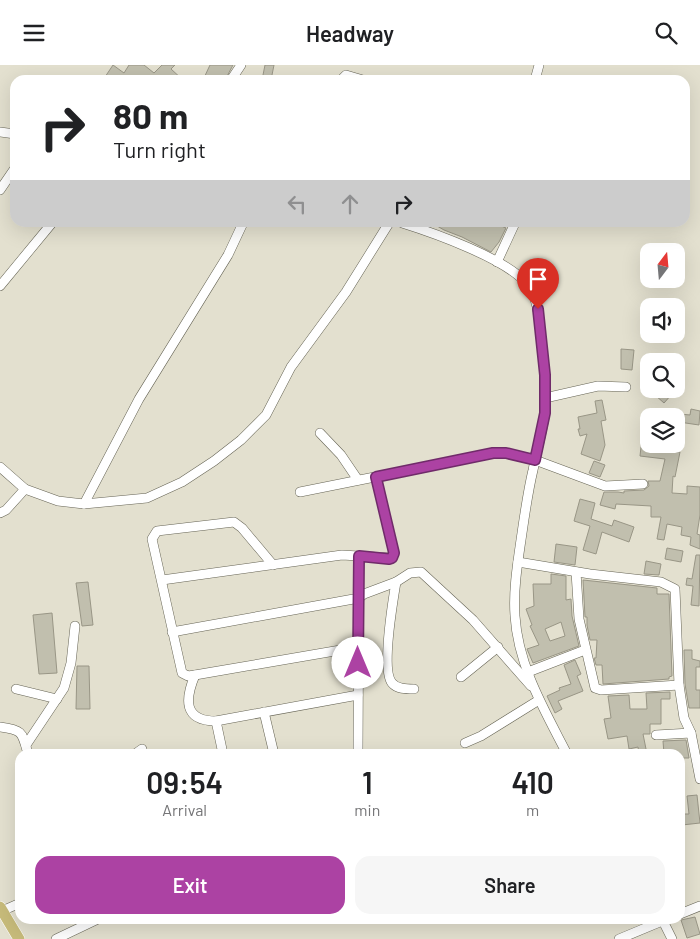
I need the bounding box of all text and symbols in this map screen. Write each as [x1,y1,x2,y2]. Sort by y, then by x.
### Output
icon: menu [20,19,48,47]
icon: search [652,19,680,47]
text: Headway [306,20,394,46]
text: 80 m [113,94,188,136]
icon: right [30,95,95,160]
text: Turn right [113,136,206,162]
icon: left [283,190,311,218]
icon: ahead [336,190,364,218]
icon: right [389,190,417,218]
north arrow [640,243,685,287]
map controls [640,243,685,453]
pin [517,258,559,309]
icon: arrive [524,265,552,293]
button: sound [640,298,685,343]
button: search [640,353,685,398]
button: layers [640,408,685,453]
position arrow [331,636,383,688]
text: 09:54 [146,764,223,800]
text: 1 [362,764,373,800]
text: 410 [511,764,554,800]
text: Arrival [162,800,207,819]
text: min [354,800,380,819]
text: m [526,800,539,819]
button: Exit [35,856,345,914]
button: Share [355,856,665,914]

